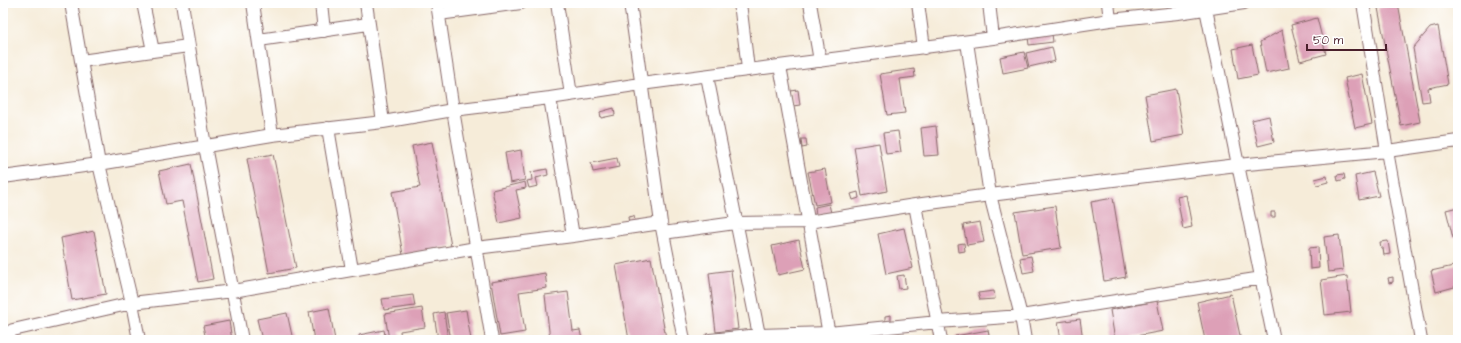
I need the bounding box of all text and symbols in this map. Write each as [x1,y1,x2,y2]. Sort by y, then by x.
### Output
scale bar [1307,26,1386,52]
text: 50 m [1313,32,1344,49]

